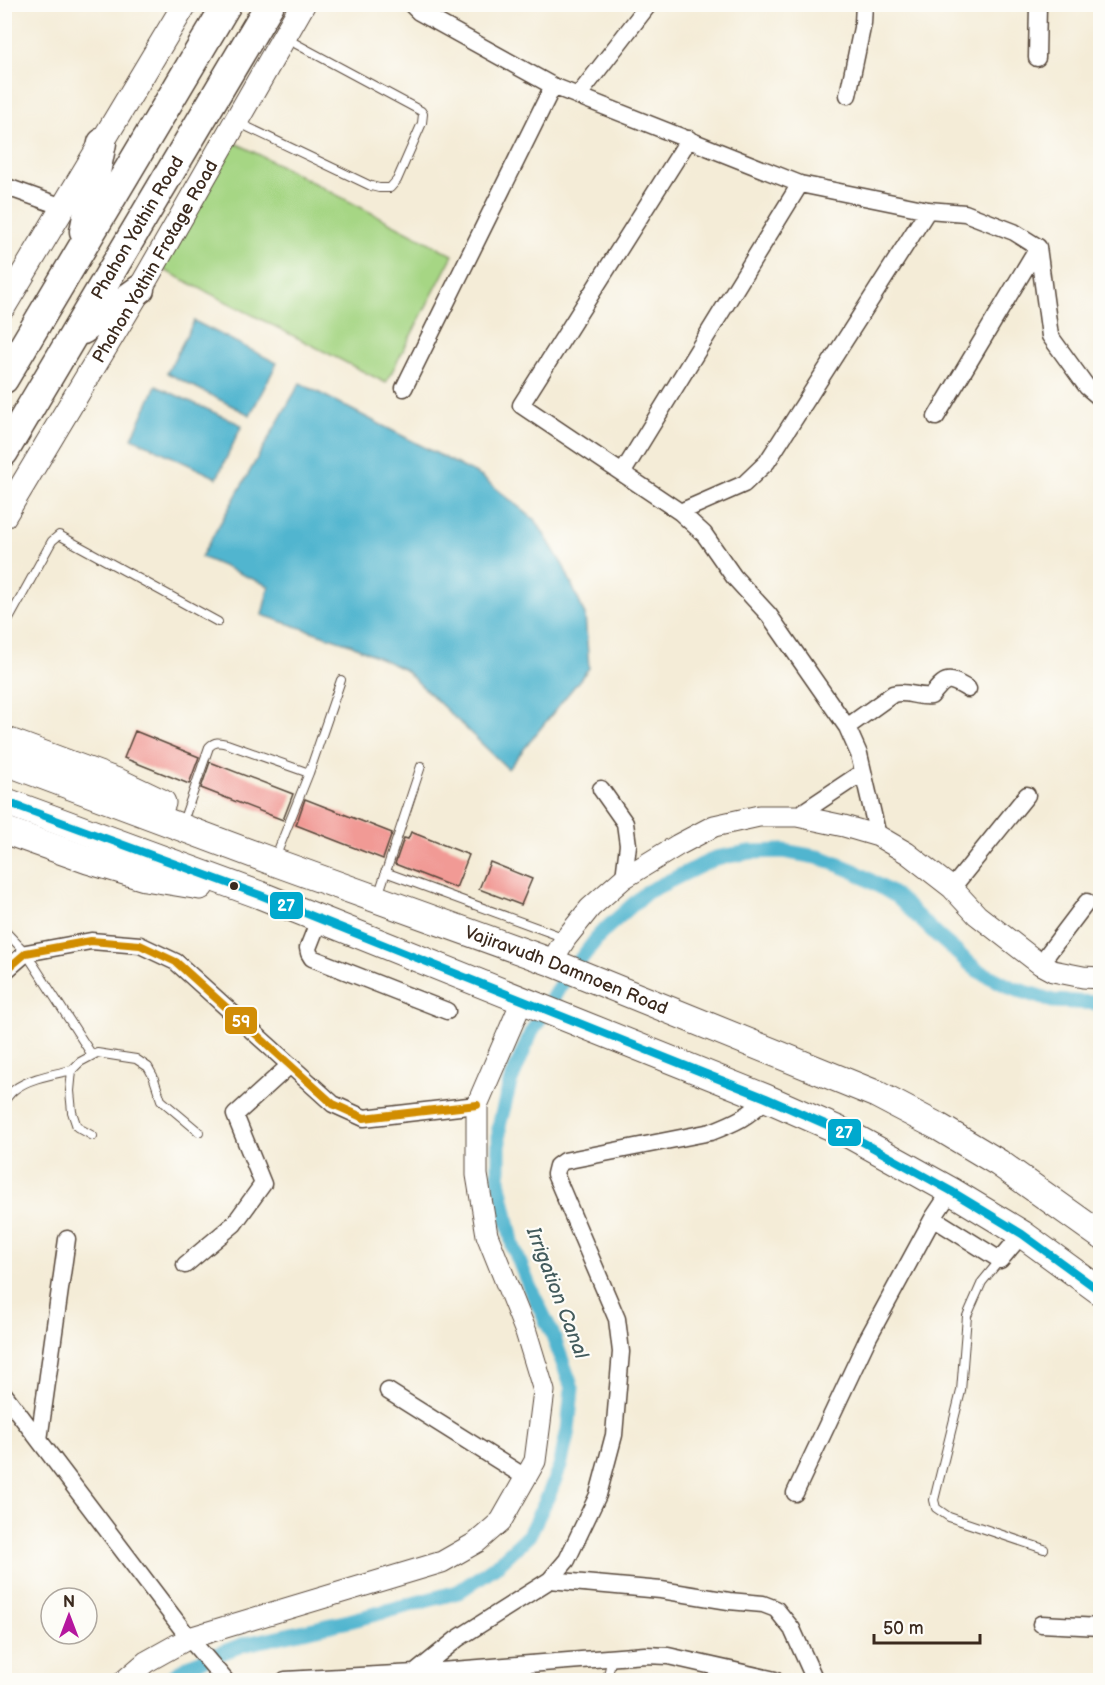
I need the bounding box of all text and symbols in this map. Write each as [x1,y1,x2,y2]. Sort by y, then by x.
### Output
street label: Phahon Yothin Road [87,152,188,303]
street label: Phahon Yothin Frotage Road [88,156,222,367]
unlabelled marker [228,880,240,892]
line badge: 27 [269,891,304,920]
text: 27 [277,897,295,916]
street label: Vajiravudh Damnoen Road [462,921,671,1019]
line badge: 59 [224,1006,258,1035]
text: 59 [232,1013,250,1032]
line badge: 27 [827,1118,862,1147]
text: 27 [835,1124,853,1143]
water label: Irrigation Canal [520,1223,594,1364]
north arrow [39,1586,99,1646]
text: N [63,1593,75,1612]
scale bar [874,1607,980,1645]
text: 50 m [883,1618,924,1639]

